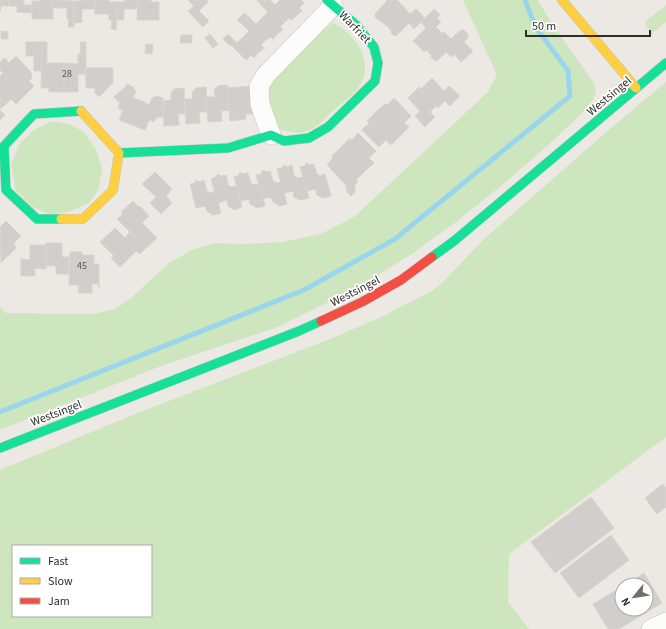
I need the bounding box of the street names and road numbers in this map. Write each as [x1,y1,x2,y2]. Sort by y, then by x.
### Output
street label: Warfriet [335,7,375,48]
street label: Westsingel [583,73,635,120]
street label: Westsingel [328,272,383,311]
street label: Westsingel [28,396,84,431]

